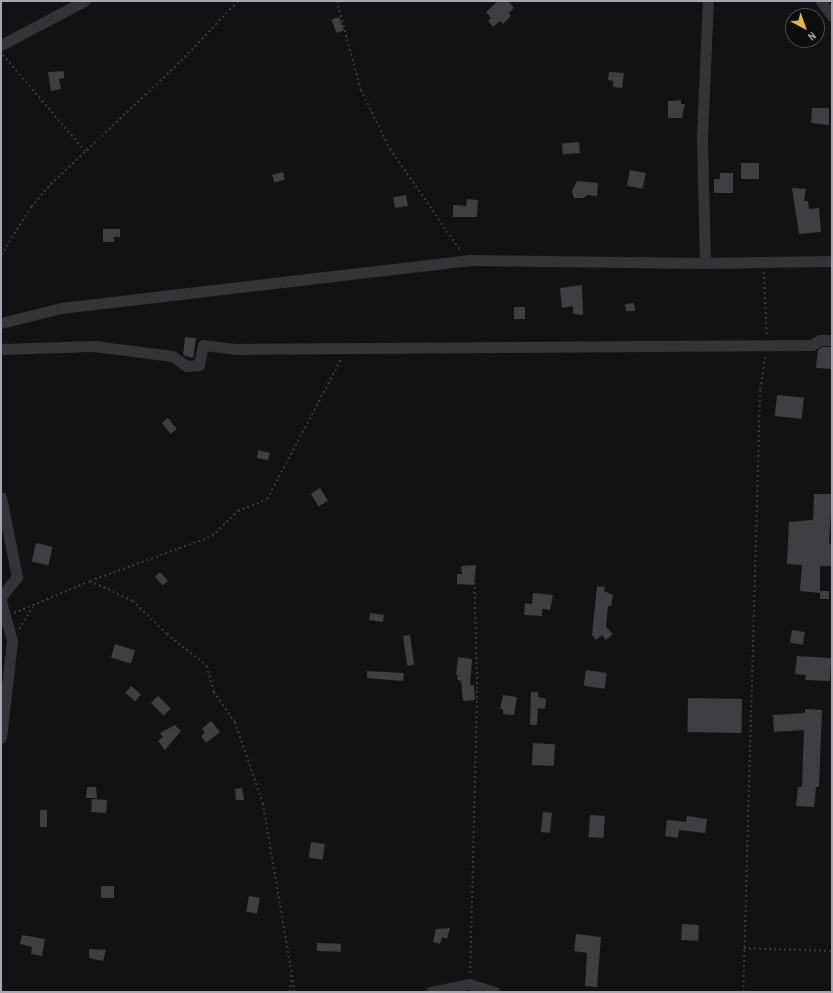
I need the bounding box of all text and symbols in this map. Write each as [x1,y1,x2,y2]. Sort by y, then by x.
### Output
north arrow [785,8,825,48]
text: N [805,29,819,44]

